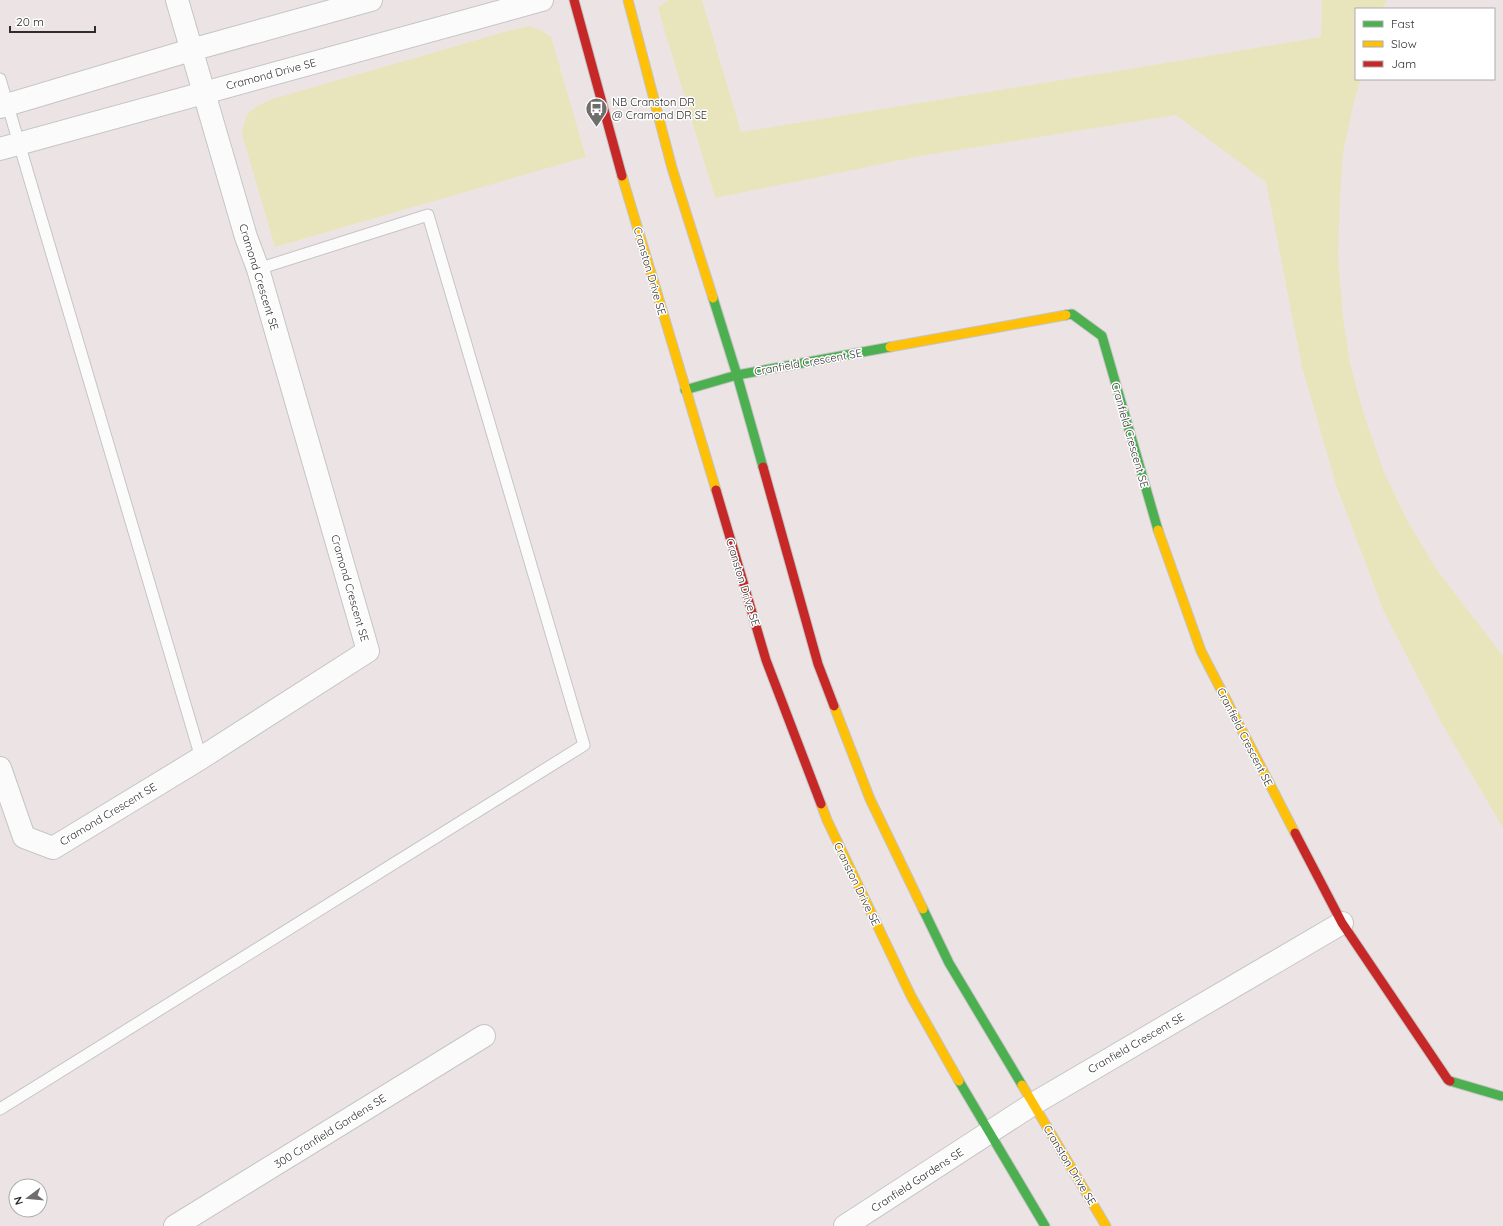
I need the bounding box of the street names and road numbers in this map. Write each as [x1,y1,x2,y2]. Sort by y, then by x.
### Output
street label: Cramond Drive SE [224,55,318,93]
street label: Cramond Crescent SE [236,222,282,332]
street label: Cranston Drive SE [631,225,669,317]
street label: Cranfield Crescent SE [753,346,863,378]
street label: Cranfield Crescent SE [1108,381,1152,489]
street label: Cramond Crescent SE [328,533,372,643]
street label: Cranston Drive SE [723,536,763,628]
street label: Cranfield Crescent SE [1214,685,1276,789]
street label: Cramond Crescent SE [57,780,159,848]
street label: Cranston Drive SE [831,840,883,928]
street label: Cranfield Crescent SE [1085,1010,1187,1076]
street label: 300 Cranfield Gardens SE [272,1091,388,1171]
street label: Cranston Drive SE [1041,1122,1099,1208]
street label: Cranfield Gardens SE [868,1145,966,1215]

